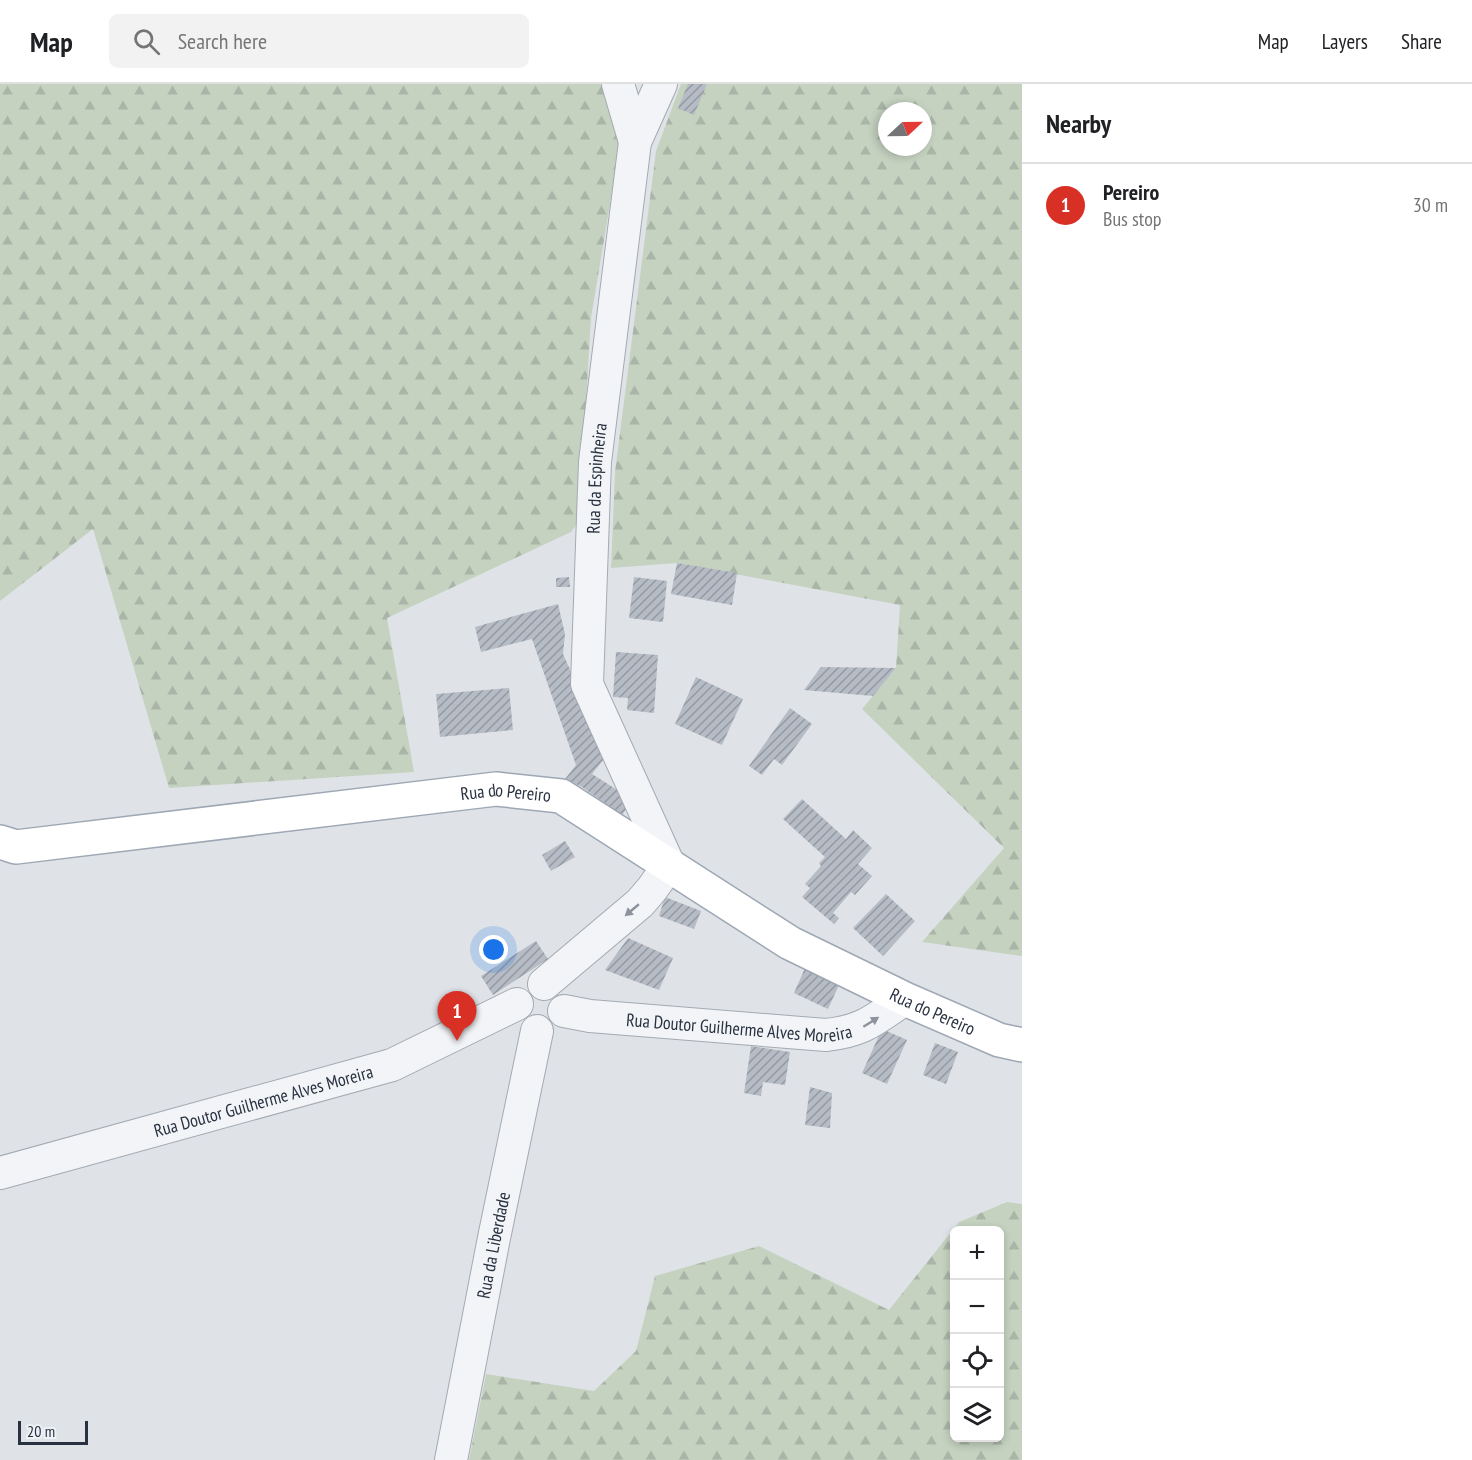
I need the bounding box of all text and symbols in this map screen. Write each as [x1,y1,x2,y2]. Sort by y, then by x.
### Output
search box [109,14,529,68]
text: Map [30,23,73,60]
icon: search [130,25,163,58]
text: Search here [178,27,267,55]
text: Map [1258,28,1289,55]
text: Layers [1322,28,1368,55]
text: Share [1401,28,1442,55]
north arrow [878,102,932,156]
text: Nearby [1046,107,1111,140]
text: Pereiro [1103,178,1159,206]
text: 1 [1061,192,1070,218]
text: 30 m [1413,192,1448,218]
text: Bus stop [1103,206,1162,232]
street label: Rua da Espinheira [581,422,611,534]
street label: Rua do Pereiro [459,778,552,806]
one-way arrow [624,903,640,916]
your location [479,935,508,964]
street label: Rua do Pereiro [886,982,979,1040]
pin: 1 [438,992,476,1041]
street label: Rua Doutor Guilherme Alves Moreira [625,1007,854,1047]
one-way arrow [863,1017,879,1028]
street label: Rua Doutor Guilherme Alves Moreira [151,1059,375,1142]
street label: Rua da Liberdade [471,1190,515,1300]
map controls [950,1226,1004,1442]
button: + [950,1226,1004,1280]
button: − [950,1280,1004,1334]
button: locate [950,1334,1004,1388]
button: layers [950,1388,1004,1442]
scale bar [18,1418,88,1446]
text: 20 m [27,1421,55,1441]

